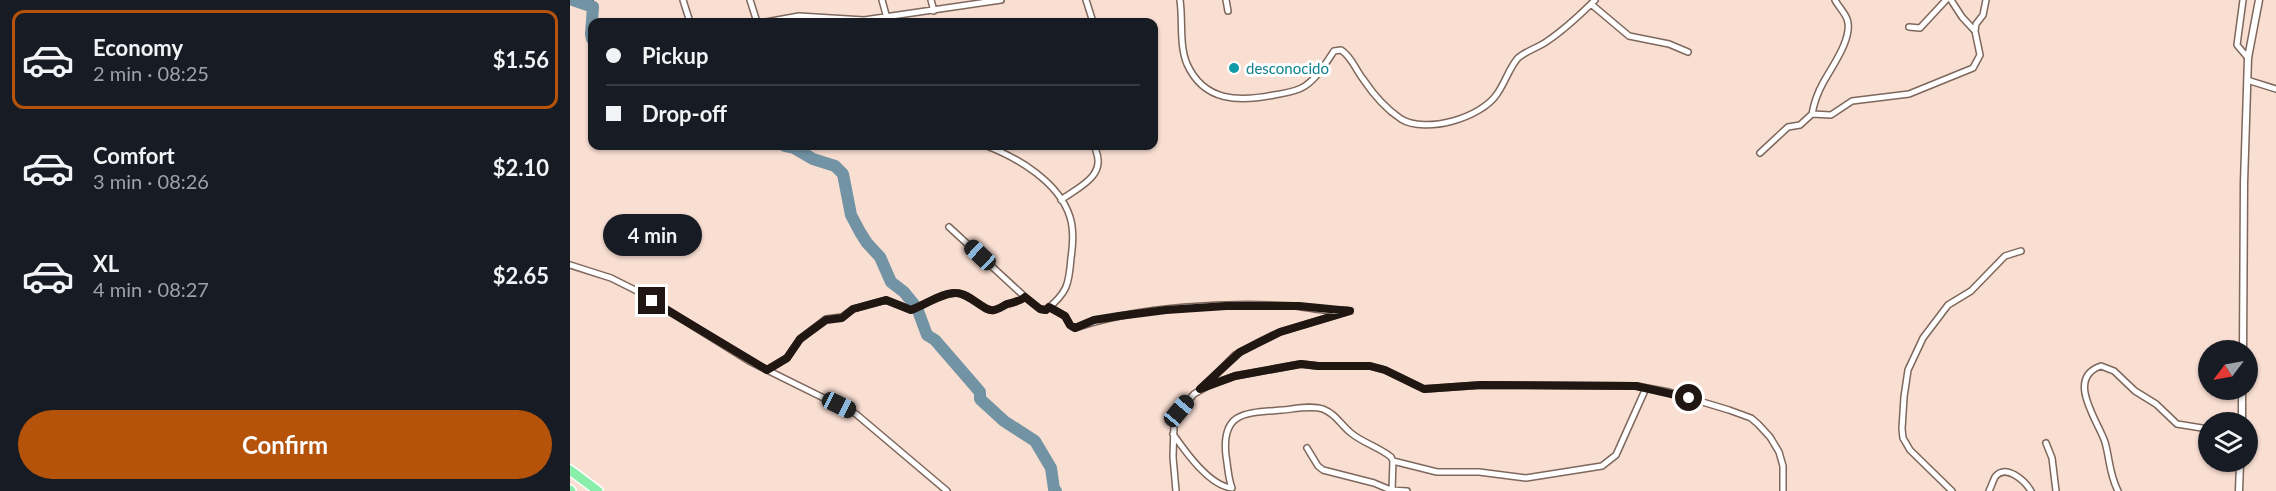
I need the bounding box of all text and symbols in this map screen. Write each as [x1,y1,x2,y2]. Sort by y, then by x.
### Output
icon: car [21,33,75,87]
text: Economy [93,34,183,61]
text: Pickup [642,42,708,69]
text: $1.56 [493,46,549,73]
place label: desconocido [1246,59,1329,77]
text: 2 min · 08:25 [93,61,209,85]
marker: desconocido [1227,61,1241,75]
text: Drop-off [642,100,727,127]
icon: car [21,141,75,195]
text: Comfort [93,142,175,169]
text: $2.10 [493,154,549,181]
text: 3 min · 08:26 [93,169,209,193]
callout: 4 min [602,214,702,256]
text: 4 min [628,223,677,247]
car [961,236,999,274]
icon: car [21,249,75,303]
text: XL [93,250,119,277]
text: $2.65 [493,262,549,289]
text: 4 min · 08:27 [93,277,209,301]
route end [638,287,665,314]
north arrow [2198,340,2258,400]
map controls [2198,340,2258,472]
route start [1675,384,1702,411]
car [819,389,859,421]
car [1161,391,1197,431]
button: Confirm [18,410,552,479]
button: layers [2198,412,2258,472]

